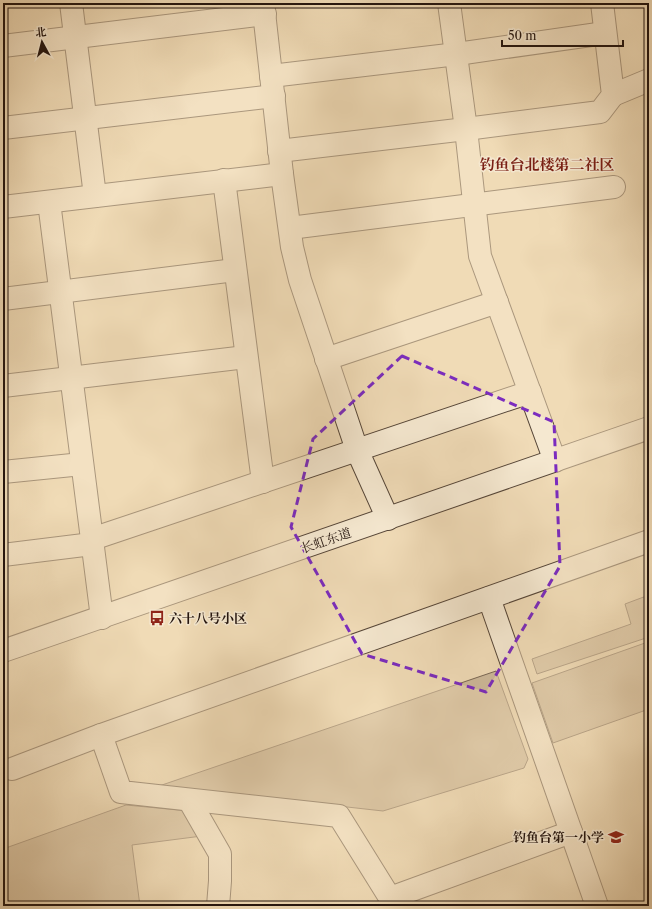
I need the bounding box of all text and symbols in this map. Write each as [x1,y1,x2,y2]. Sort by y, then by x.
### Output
north arrow [22,22,62,62]
scale bar [502,22,623,48]
text: 北 [34,24,47,40]
text: 50 m [508,28,537,43]
district label: 钓鱼台北楼第二社区 [479,155,615,174]
street label: 长虹东道 [299,524,353,556]
bus stop icon: 六十八号小区 [148,609,166,627]
place label: 六十八号小区 [169,610,247,626]
school or university icon: 钓鱼台第一小学 [607,828,625,846]
place label: 钓鱼台第一小学 [513,829,604,845]

